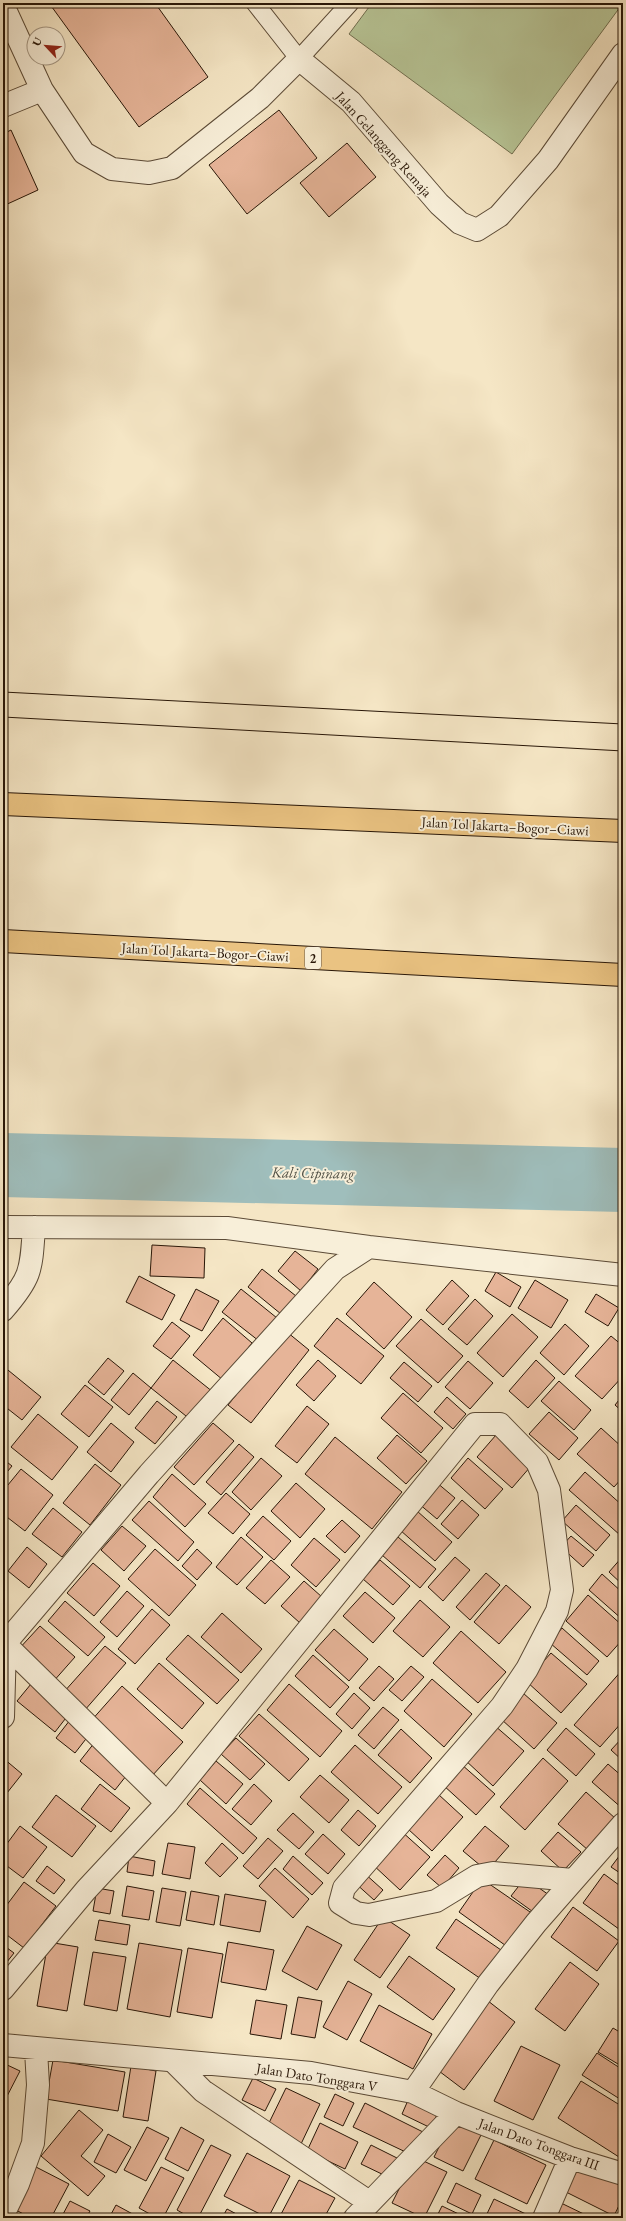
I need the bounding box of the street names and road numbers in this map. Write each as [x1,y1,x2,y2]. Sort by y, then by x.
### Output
street label: Jalan Gelanggang Remaja [331,87,436,201]
street label: Jalan Tol Jakarta–Bogor–Ciawi [420,813,590,839]
street label: Jalan Tol Jakarta–Bogor–Ciawi [120,939,290,965]
road number: 2 [305,947,321,969]
street label: Jalan Dato Tonggara V [254,2058,379,2096]
street label: Jalan Dato Tonggara III [475,2113,602,2174]

